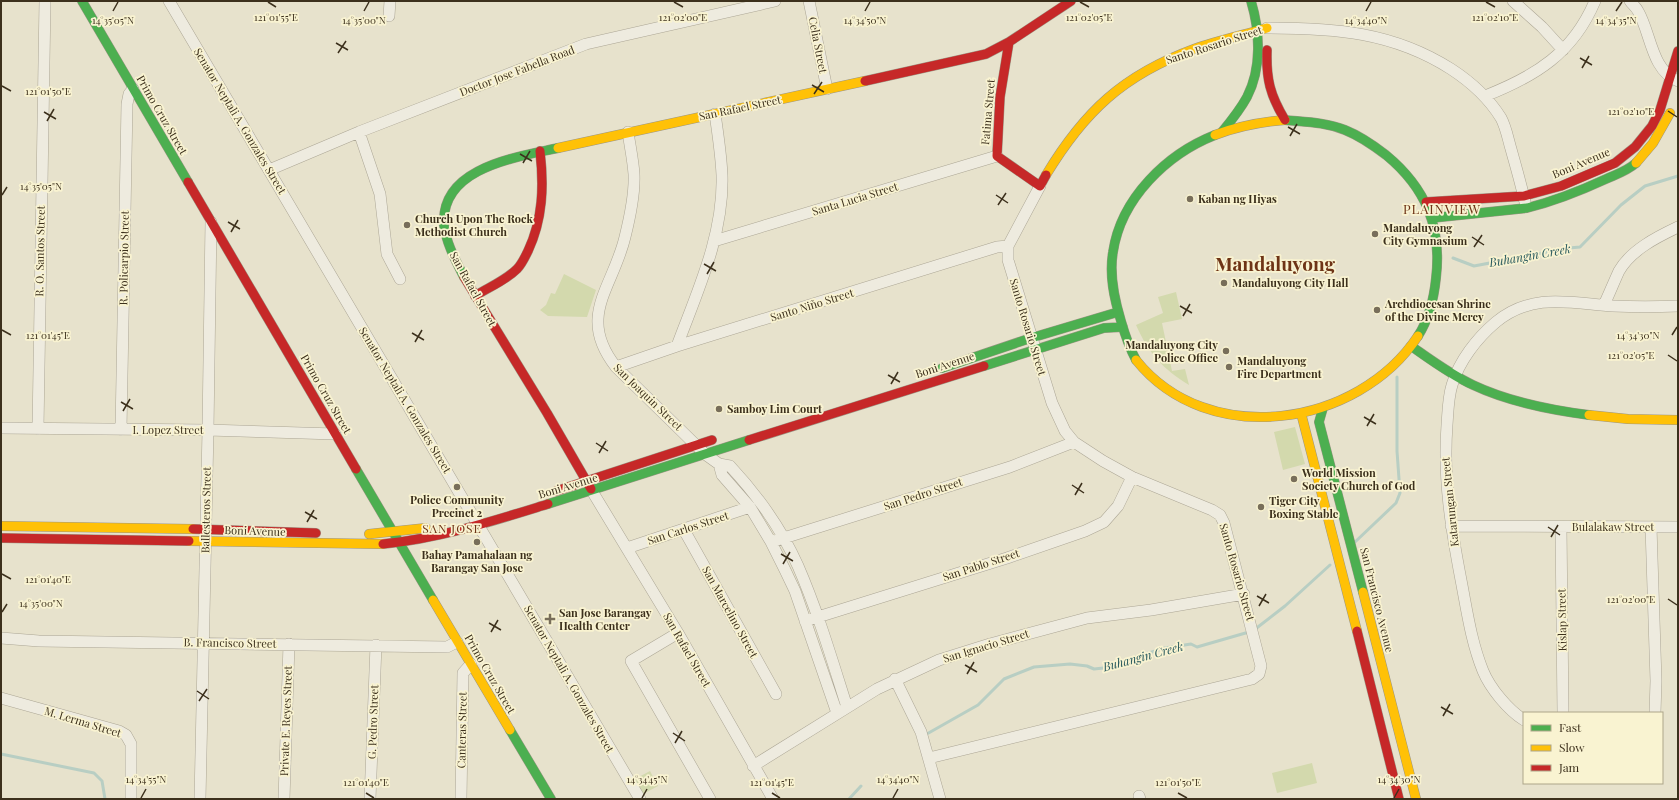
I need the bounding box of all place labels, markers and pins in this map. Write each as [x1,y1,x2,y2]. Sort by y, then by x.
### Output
place label: Kaban ng Hiyas [1198,191,1277,206]
marker: Kaban ng Hiyas [1185,194,1195,204]
place label: Church Upon The Rock Methodist Church [415,211,533,239]
marker: Church Upon The Rock Methodist Church [402,220,412,230]
place label: Mandaluyong City Gymnasium [1383,220,1467,248]
marker: Mandaluyong City Gymnasium [1370,229,1380,239]
place label: Mandaluyong City Hall [1232,275,1349,290]
marker: Mandaluyong City Hall [1219,278,1229,288]
place label: Archdiocesan Shrine of the Divine Mercy [1384,296,1491,324]
marker: Archdiocesan Shrine of the Divine Mercy [1372,305,1382,315]
place label: Mandaluyong City Police Office [1125,337,1218,365]
marker: Mandaluyong City Police Office [1221,346,1231,356]
place label: Mandaluyong Fire Department [1237,353,1322,381]
marker: Mandaluyong Fire Department [1224,362,1234,372]
place label: Samboy Lim Court [727,401,822,416]
marker: Samboy Lim Court [714,404,724,414]
place label: World Mission Society Church of God [1301,465,1416,493]
marker: World Mission Society Church of God [1289,474,1299,484]
marker: Police Community Precinct 2 [452,482,462,492]
place label: Police Community Precinct 2 [410,492,504,520]
place label: Tiger City Boxing Stable [1269,493,1339,521]
marker: Tiger City Boxing Stable [1256,502,1266,512]
marker: Bahay Pamahalaan ng Barangay San Jose [472,537,482,547]
place label: Bahay Pamahalaan ng Barangay San Jose [422,547,533,575]
place label: San Jose Barangay Health Center [559,605,652,633]
marker: San Jose Barangay Health Center [544,613,556,625]

